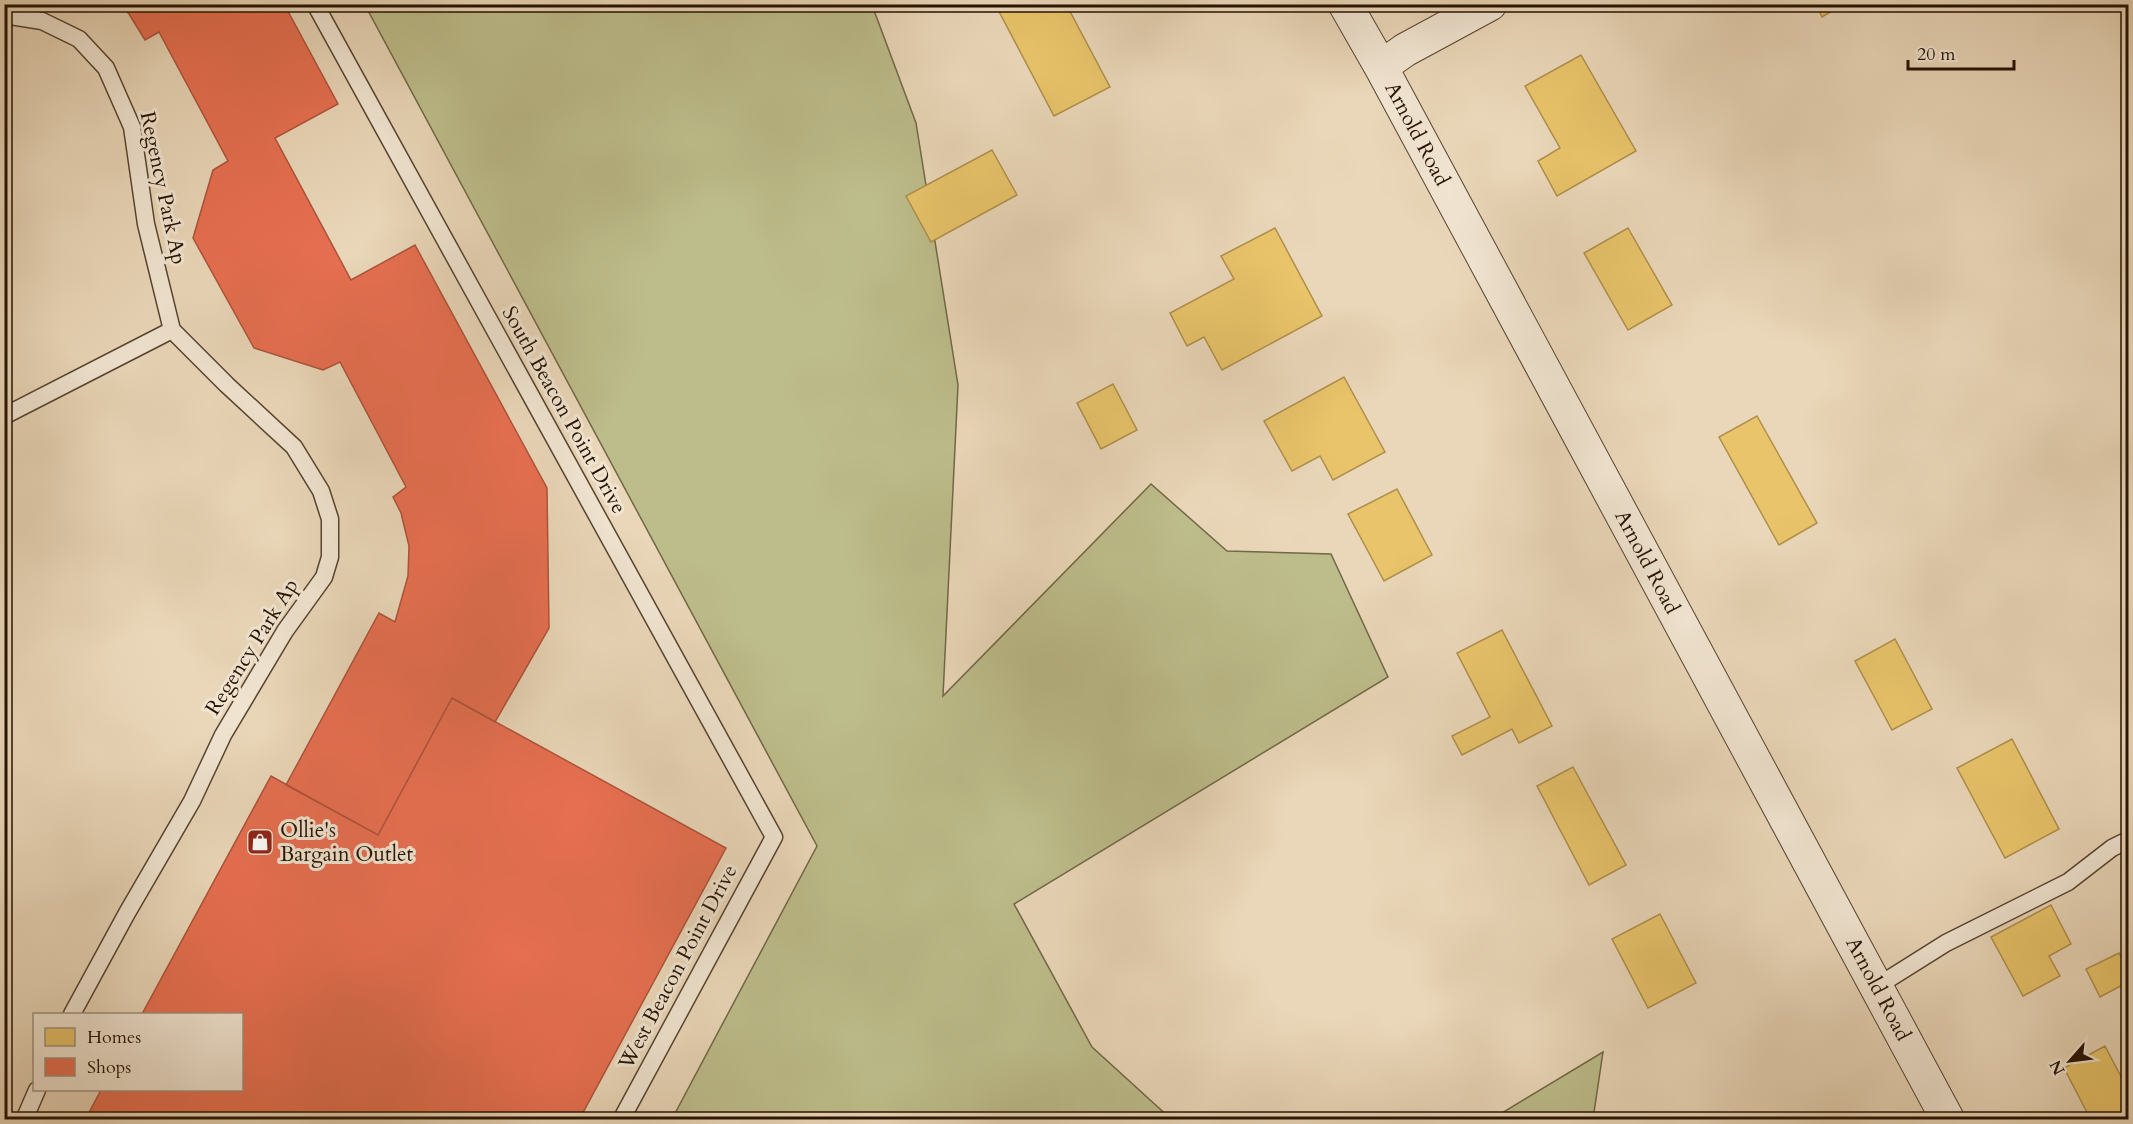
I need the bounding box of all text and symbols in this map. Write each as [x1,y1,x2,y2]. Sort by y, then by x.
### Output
scale bar [1908,33,2014,71]
text: 20 m [1917,42,1956,67]
street label: Arnold Road [1377,77,1457,191]
street label: Regency Park Ap [133,109,193,267]
street label: South Beacon Point Drive [495,301,633,519]
street label: Arnold Road [1607,505,1687,619]
street label: Regency Park Ap [198,573,306,721]
place label: Ollie's Bargain Outlet [280,816,414,869]
shop icon: Ollie's Bargain Outlet [245,827,275,857]
street label: West Beacon Point Drive [611,859,744,1075]
street label: Arnold Road [1838,932,1918,1046]
legend [33,1013,243,1091]
text: Homes [87,1025,141,1050]
north arrow [2040,1031,2100,1091]
text: Shops [87,1055,131,1080]
text: N [2045,1056,2071,1079]

